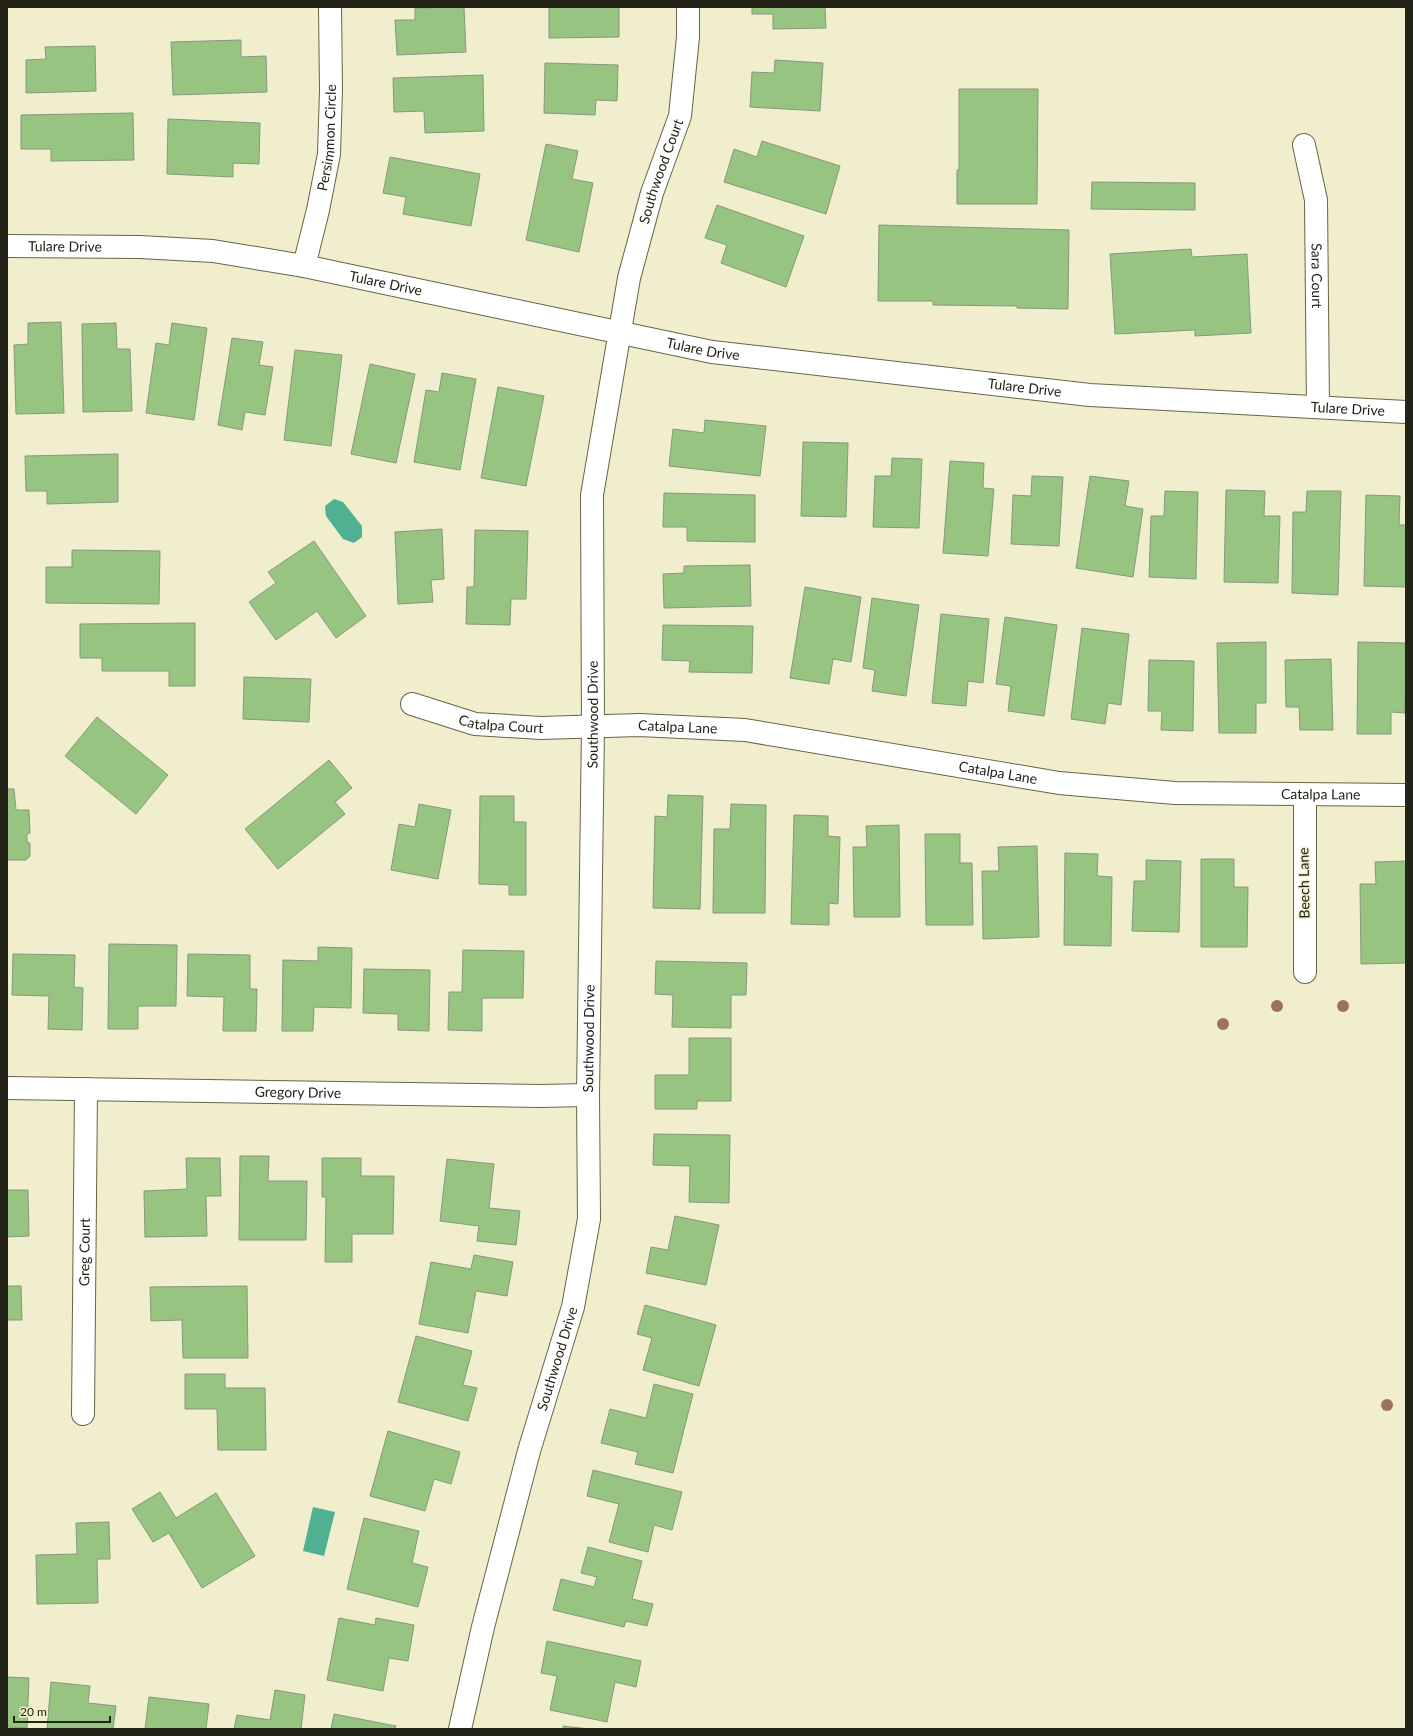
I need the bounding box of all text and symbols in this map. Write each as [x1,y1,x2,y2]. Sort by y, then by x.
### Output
street label: Persimmon Circle [313,84,339,192]
street label: Southwood Court [635,117,686,225]
street label: Tulare Drive [28,237,102,255]
street label: Sara Court [1308,243,1326,308]
street label: Tulare Drive [348,267,424,299]
street label: Tulare Drive [665,334,741,363]
street label: Tulare Drive [987,374,1063,400]
street label: Tulare Drive [1310,398,1385,419]
street label: Southwood Drive [583,661,601,769]
street label: Catalpa Court [457,710,544,736]
street label: Catalpa Lane [638,716,718,737]
street label: Catalpa Lane [958,757,1039,787]
street label: Catalpa Lane [1281,785,1360,803]
street label: Beech Lane [1294,847,1313,919]
street label: Southwood Drive [579,984,597,1093]
street label: Gregory Drive [255,1083,341,1101]
street label: Greg Court [75,1218,93,1286]
street label: Southwood Drive [533,1305,581,1413]
scale bar [14,1698,110,1724]
text: 20 m [20,1704,47,1719]

